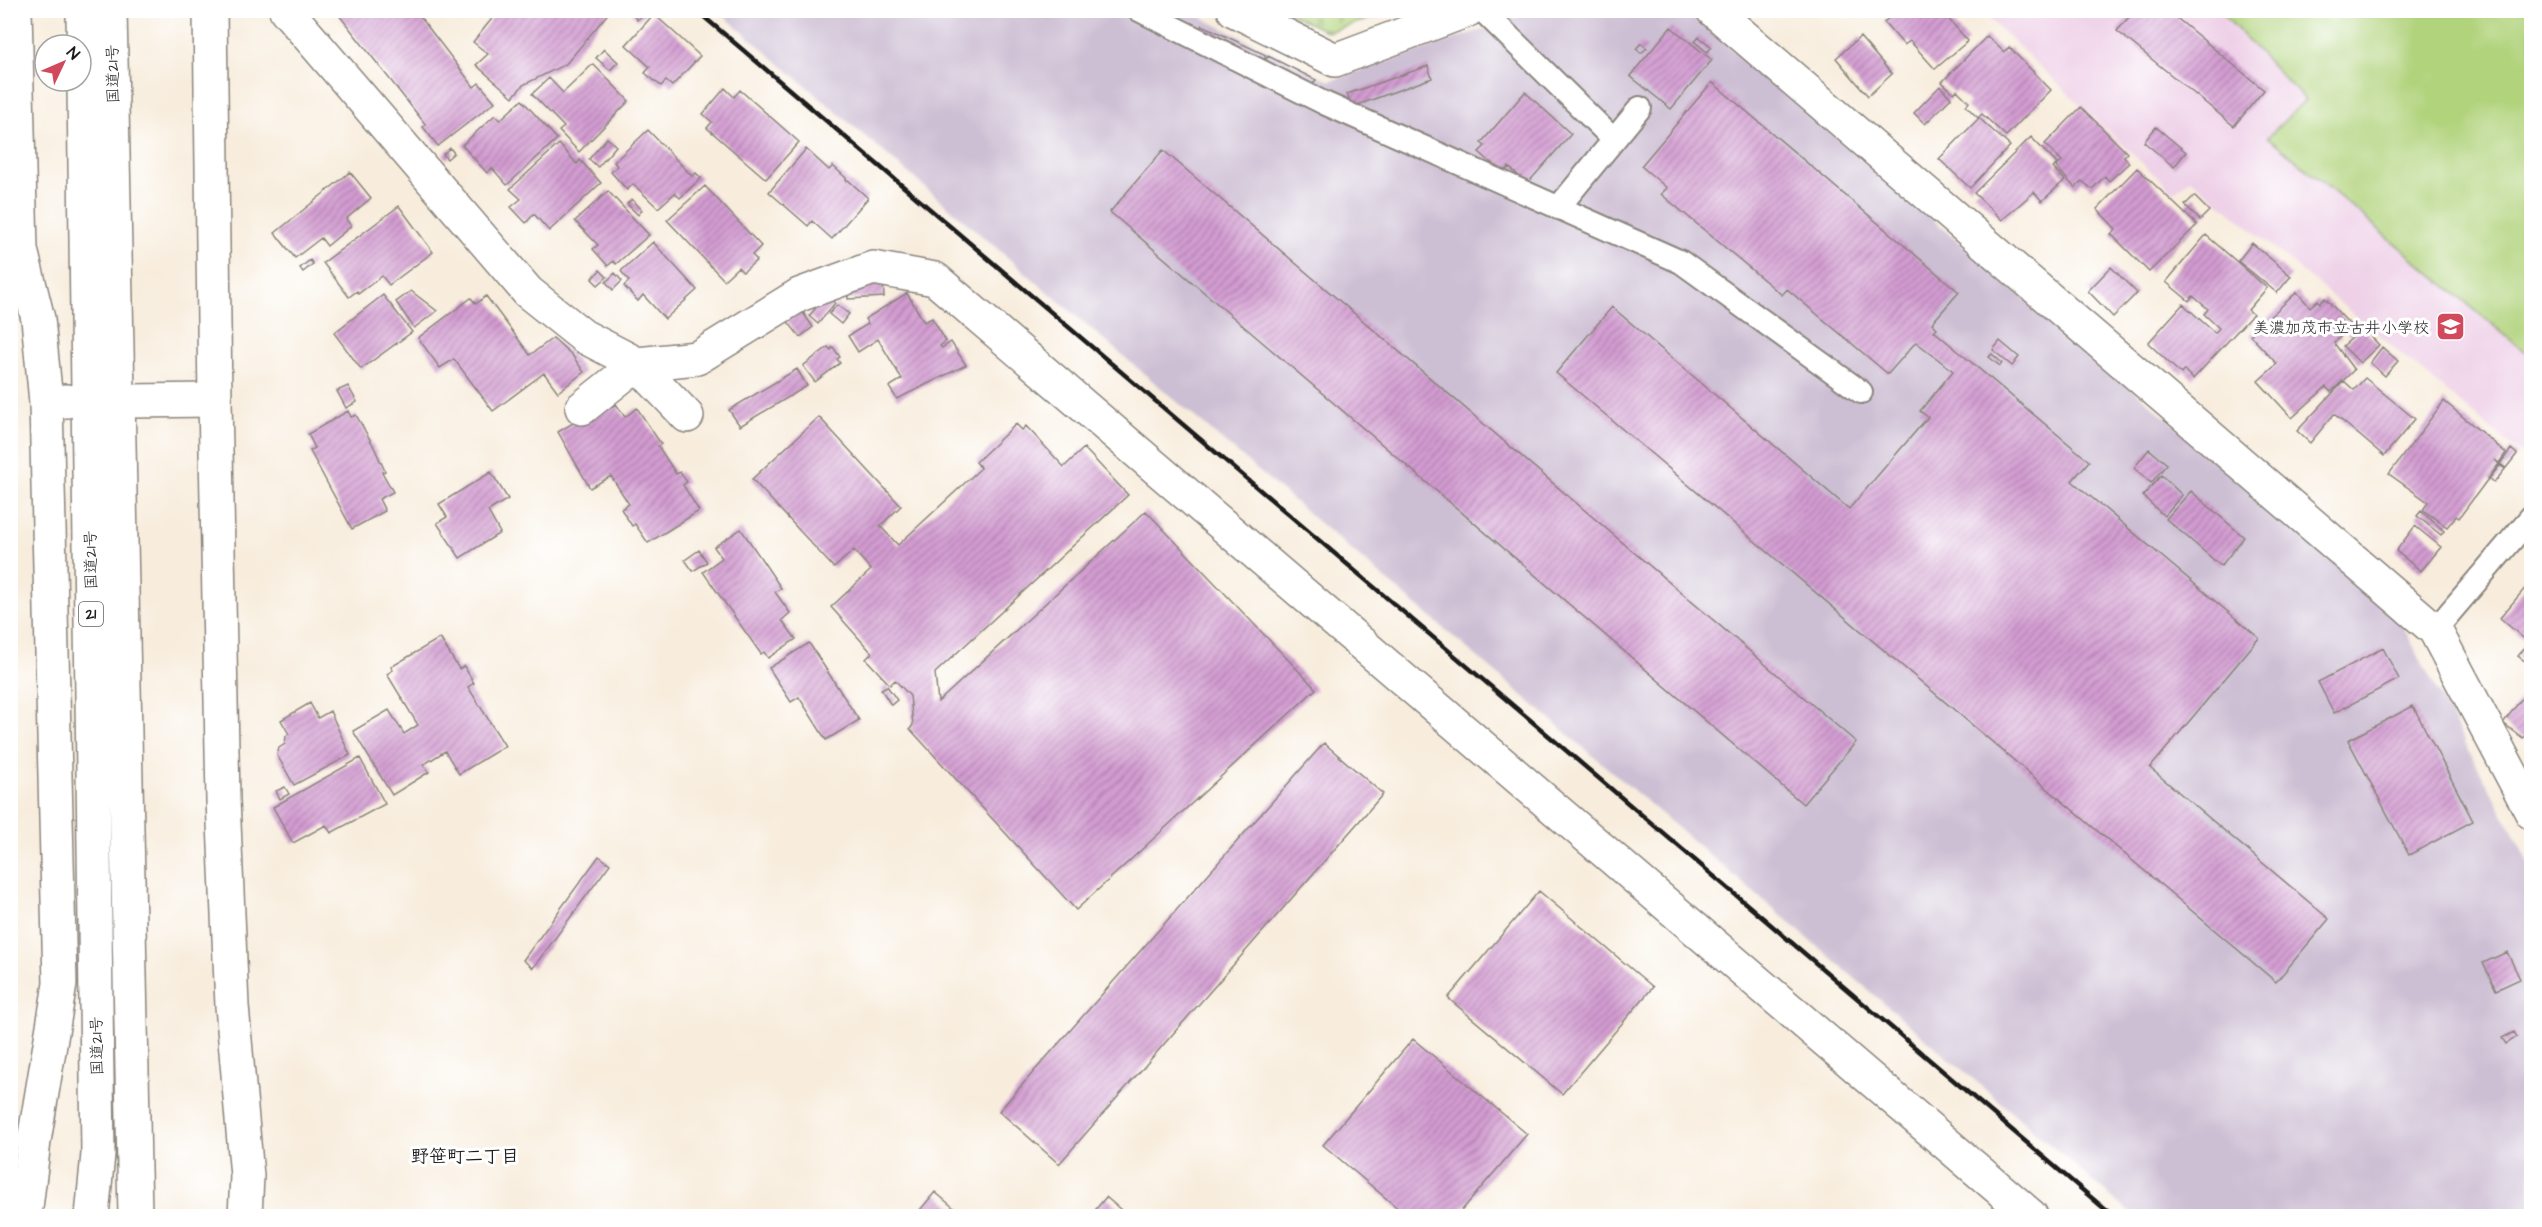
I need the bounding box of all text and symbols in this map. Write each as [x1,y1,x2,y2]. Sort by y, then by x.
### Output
north arrow [33,33,93,93]
text: N [62,42,84,65]
street label: 国道21号 [101,44,125,104]
school or university icon: 美濃加茂市立古井小学校 [2434,311,2466,343]
place label: 美濃加茂市立古井小学校 [2253,317,2429,339]
street label: 国道21号 [79,530,103,590]
road number: 21 [79,602,103,626]
street label: 国道21号 [85,1016,109,1076]
district label: 野笹町二丁目 [411,1144,519,1169]

